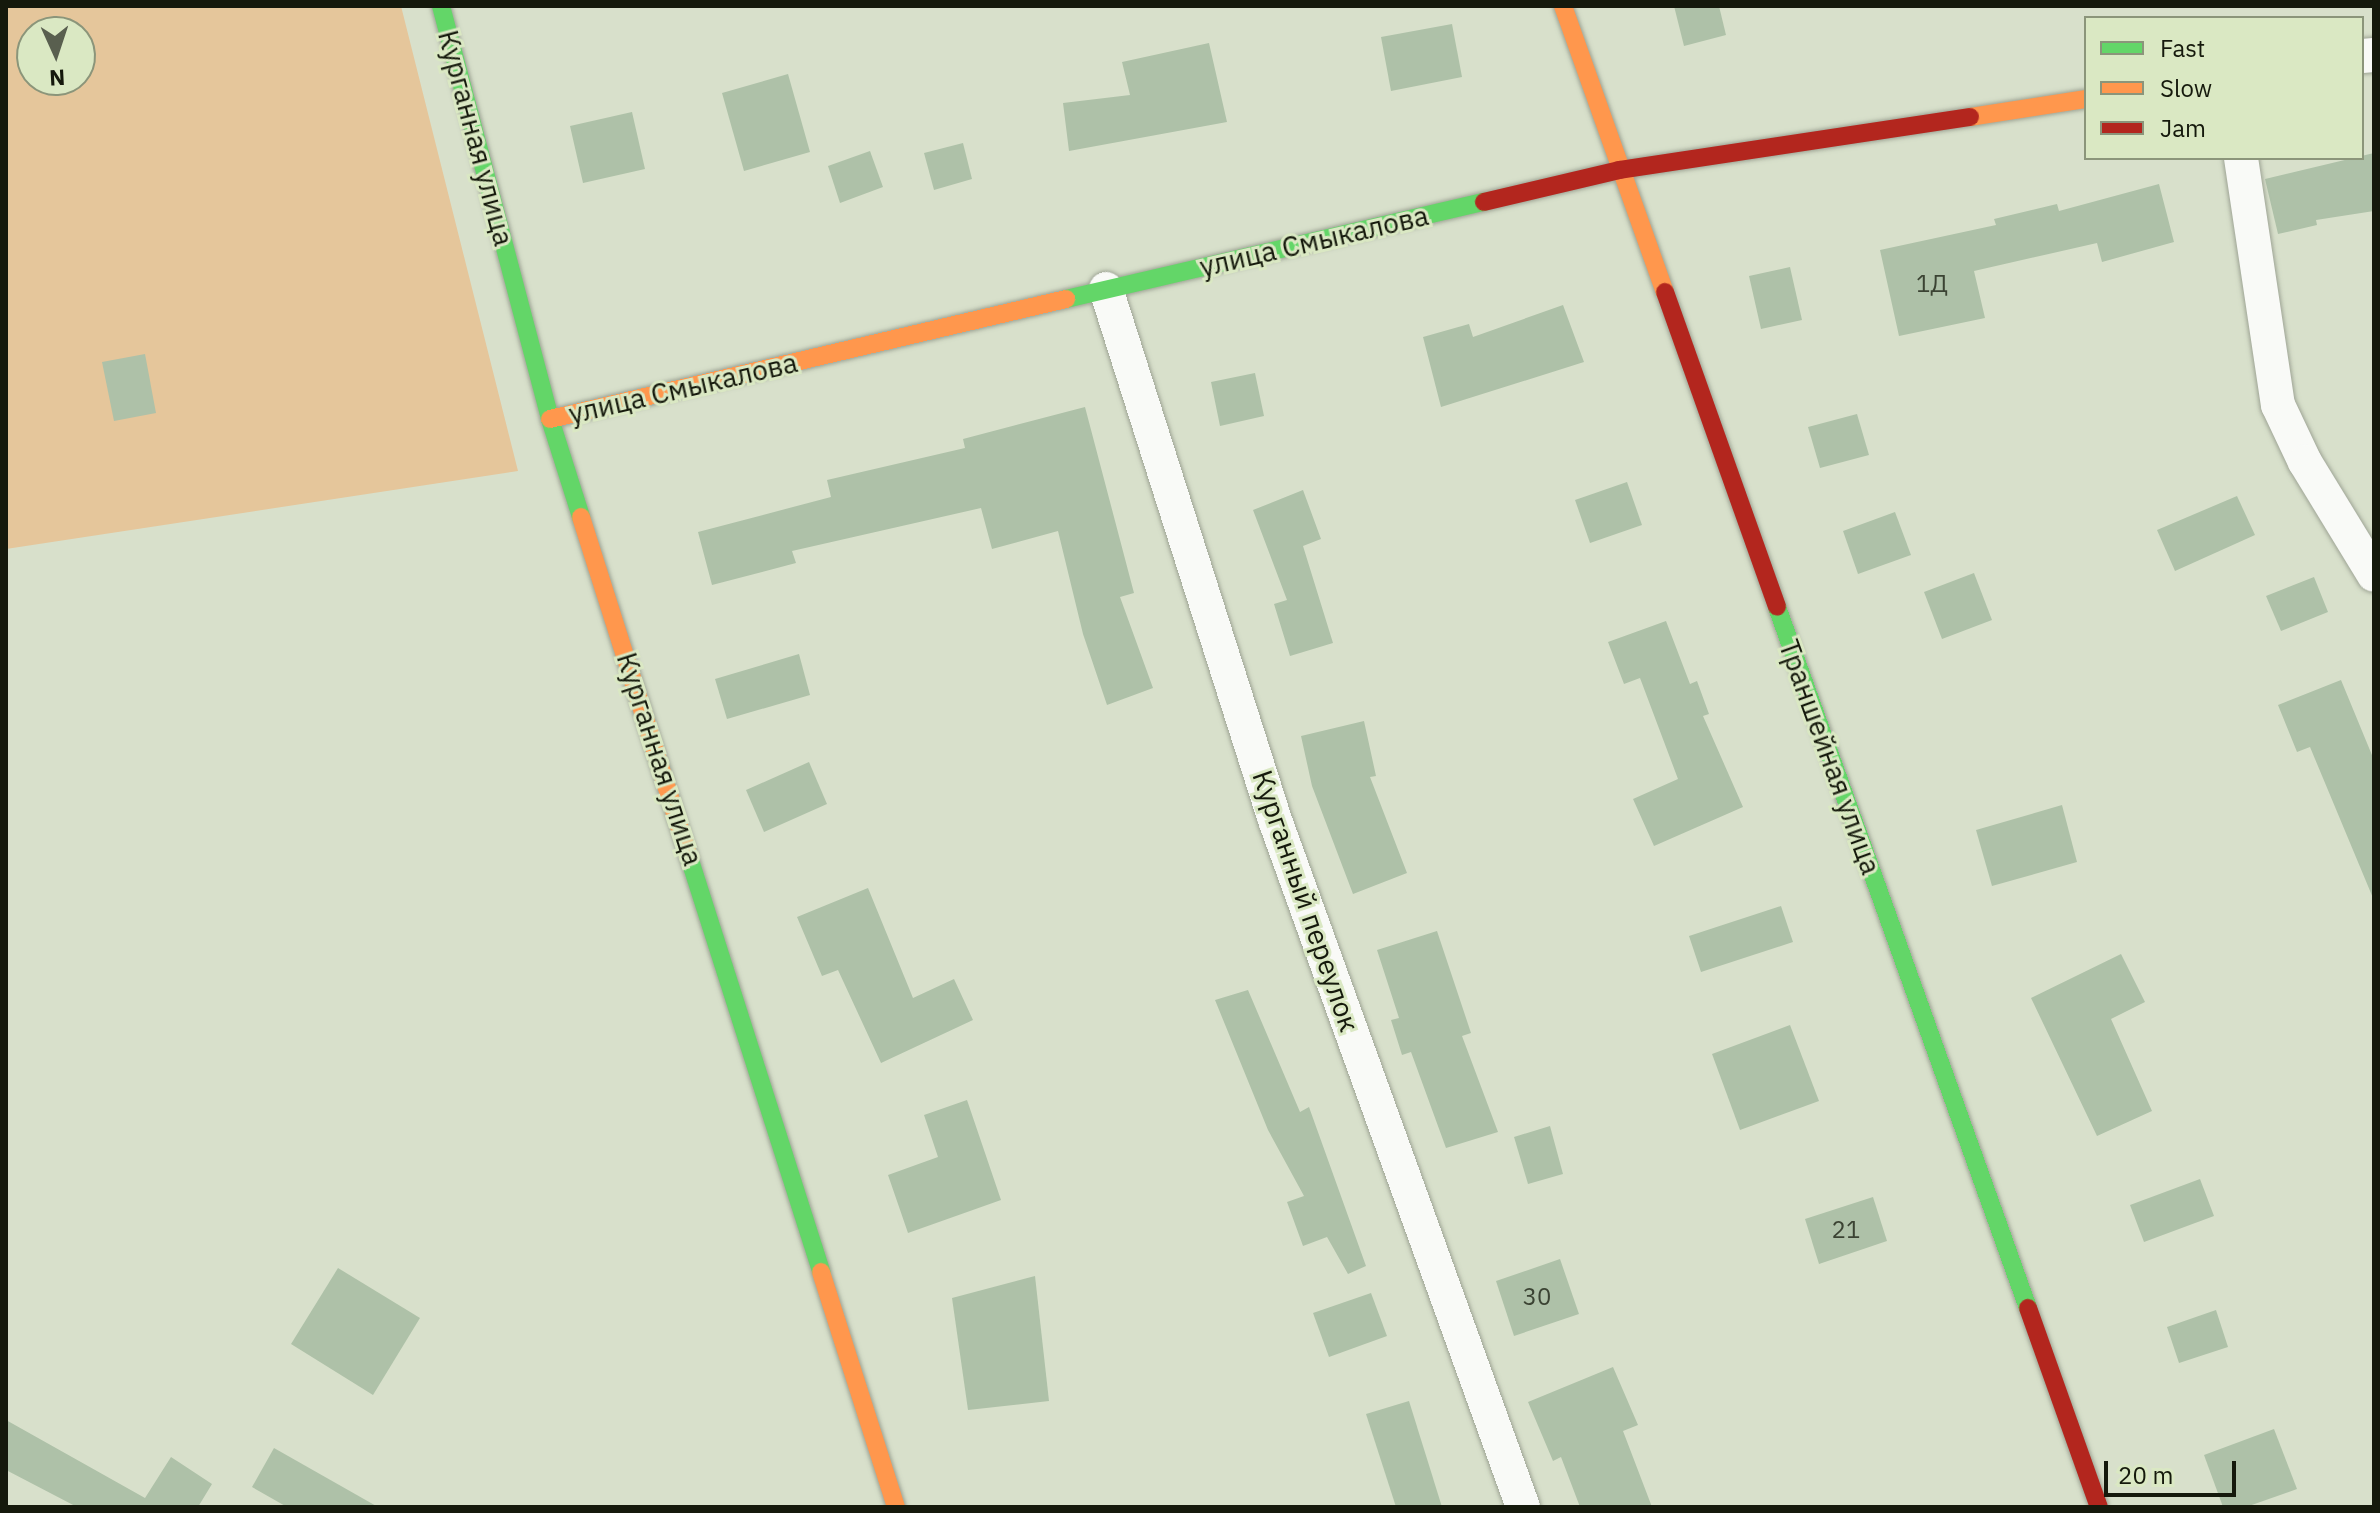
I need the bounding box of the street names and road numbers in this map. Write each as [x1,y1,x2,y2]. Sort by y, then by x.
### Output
street label: Курганная улица [431,27,521,249]
street label: улица Смыкалова [1196,198,1432,284]
street label: улица Смыкалова [565,345,801,431]
street label: Траншейная улица [1772,635,1888,879]
street label: Курганная улица [610,648,710,870]
street label: Курганный переулок [1245,766,1367,1036]

